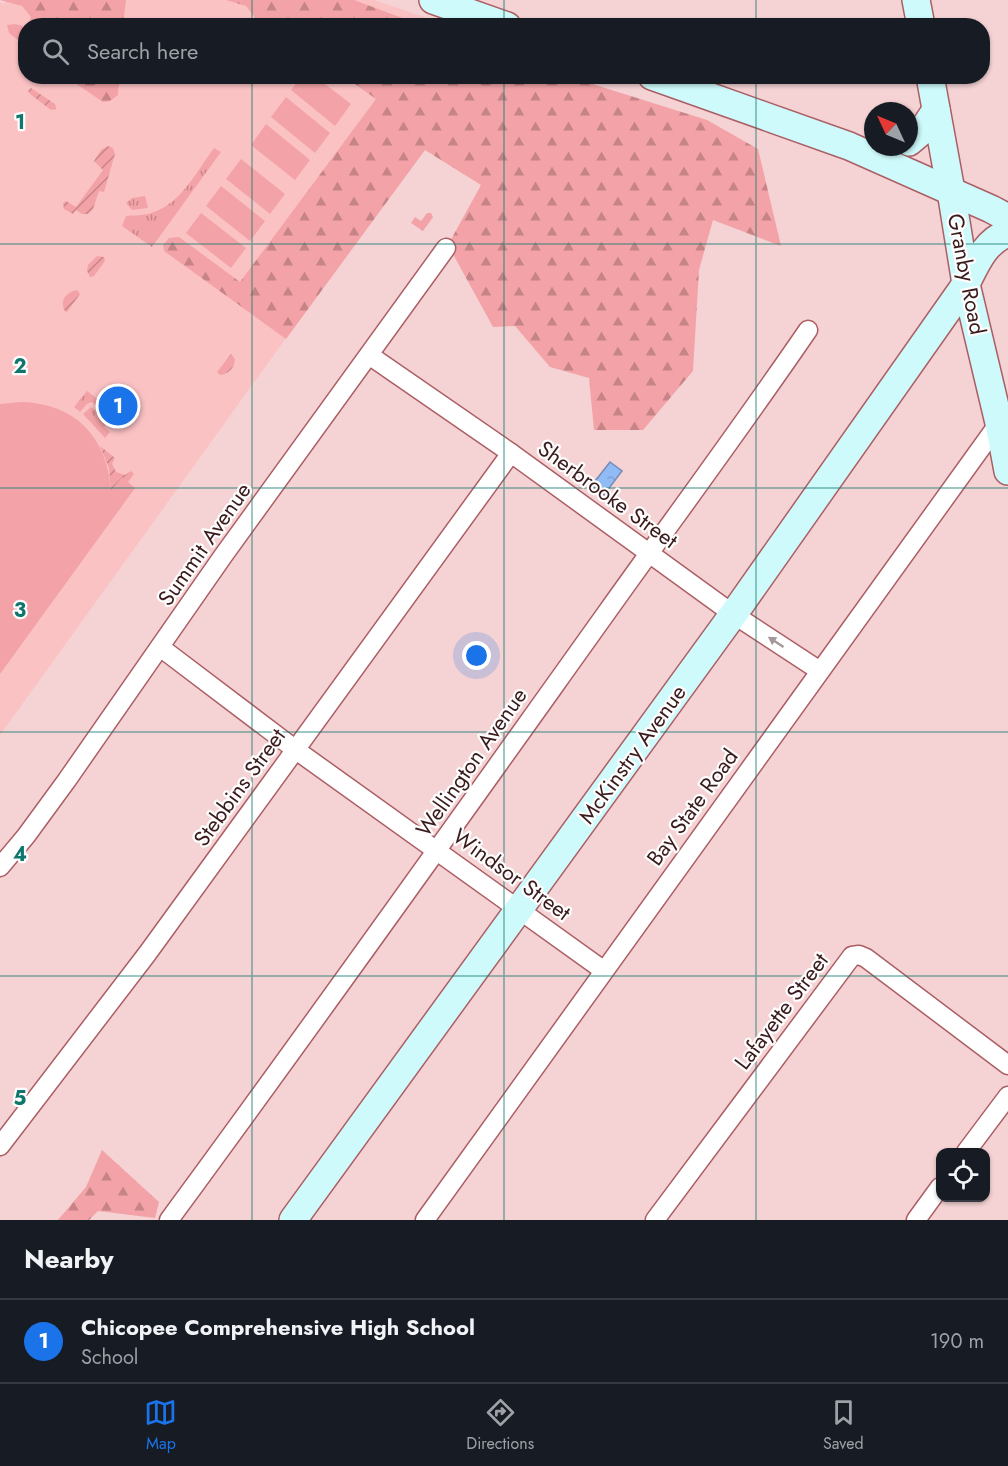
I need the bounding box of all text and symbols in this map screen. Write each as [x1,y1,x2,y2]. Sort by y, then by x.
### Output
search box [18,18,990,84]
icon: search [39,35,72,68]
text: Search here [87,35,198,67]
north arrow [864,102,918,156]
text: 1 [15,108,25,137]
street label: Granby Road [940,211,994,337]
text: 2 [13,352,27,381]
pin: 1 [98,384,138,428]
street label: Sherbrooke Street [531,432,685,556]
street label: Summit Avenue [150,476,258,612]
text: 3 [14,596,26,625]
one-way arrow [768,637,785,648]
your location [462,641,491,670]
street label: McKinstry Avenue [571,678,693,830]
street label: Wellington Avenue [408,681,534,843]
street label: Stebbins Street [185,721,293,853]
street label: Bay State Road [639,742,745,872]
street label: Windsor Street [446,820,578,928]
text: 4 [13,840,27,869]
street label: Lafayette Street [726,945,836,1076]
text: 5 [14,1084,27,1113]
map controls [936,1148,990,1202]
button: locate [936,1148,990,1202]
text: Nearby [24,1240,113,1278]
text: Chicopee Comprehensive High School [81,1311,475,1343]
text: 1 [38,1327,49,1356]
text: 190 m [930,1327,984,1356]
text: School [81,1343,138,1372]
tab: Map [144,1396,177,1455]
tab: Directions [466,1396,534,1455]
tab: Saved [823,1396,864,1455]

